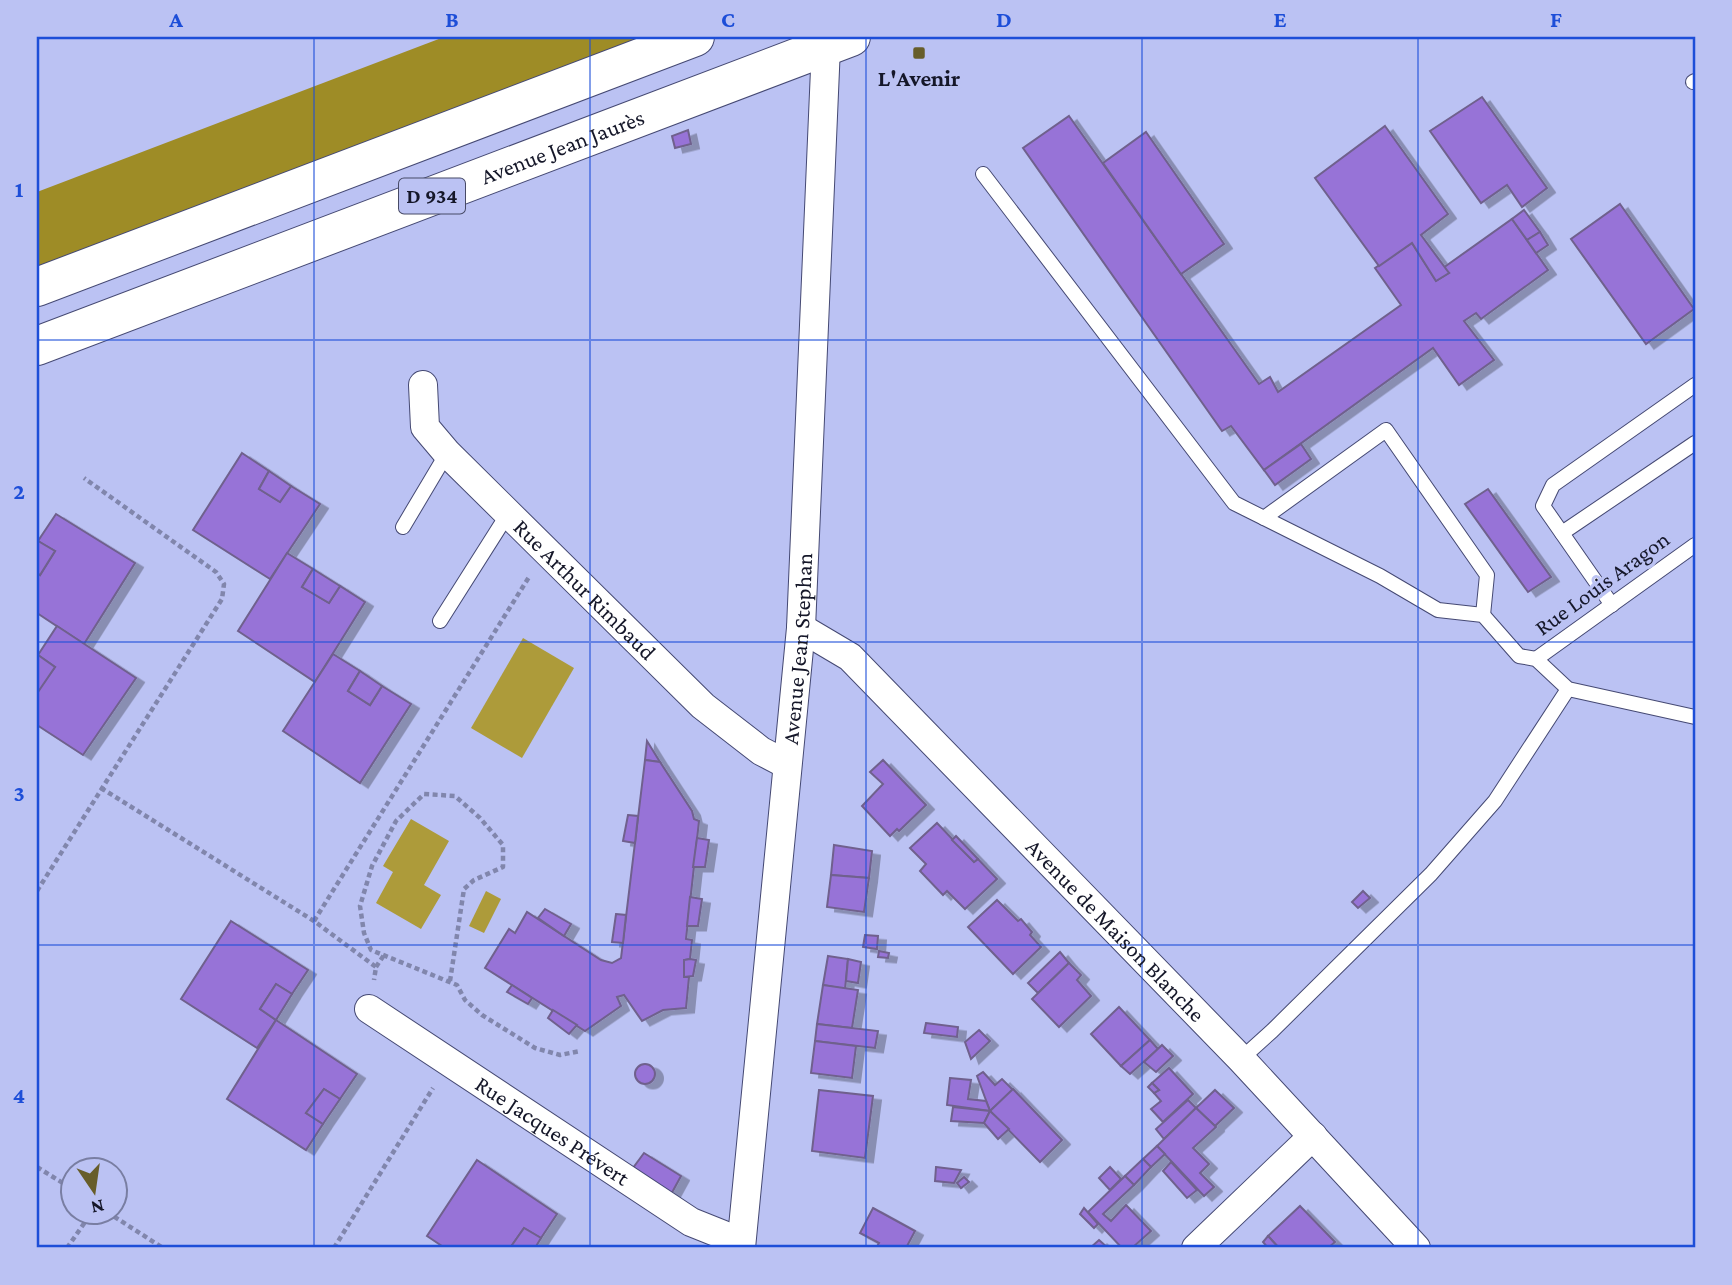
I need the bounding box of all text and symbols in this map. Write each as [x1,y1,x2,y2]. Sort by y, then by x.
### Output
text: A [168,6,183,32]
text: B [445,6,459,32]
text: C [721,6,735,32]
text: D [996,6,1012,32]
text: E [1273,6,1287,32]
text: F [1550,6,1562,32]
marker: L'Avenir [911,45,927,61]
place label: L'Avenir [878,65,960,91]
street label: Avenue Jean Jaurès [477,104,648,189]
text: 1 [15,176,24,202]
road number: D 934 [399,178,465,214]
text: 2 [13,478,25,504]
street label: Rue Arthur Rimbaud [509,514,661,665]
street label: Rue Louis Aragon [1530,526,1674,640]
street label: Avenue Jean Stephan [777,552,817,746]
text: 3 [13,780,25,806]
street label: Avenue de Maison Blanche [1021,833,1210,1027]
street label: Rue Jacques Prévert [471,1070,635,1191]
text: 4 [13,1082,25,1108]
north arrow [60,1156,130,1226]
text: N [89,1195,106,1219]

